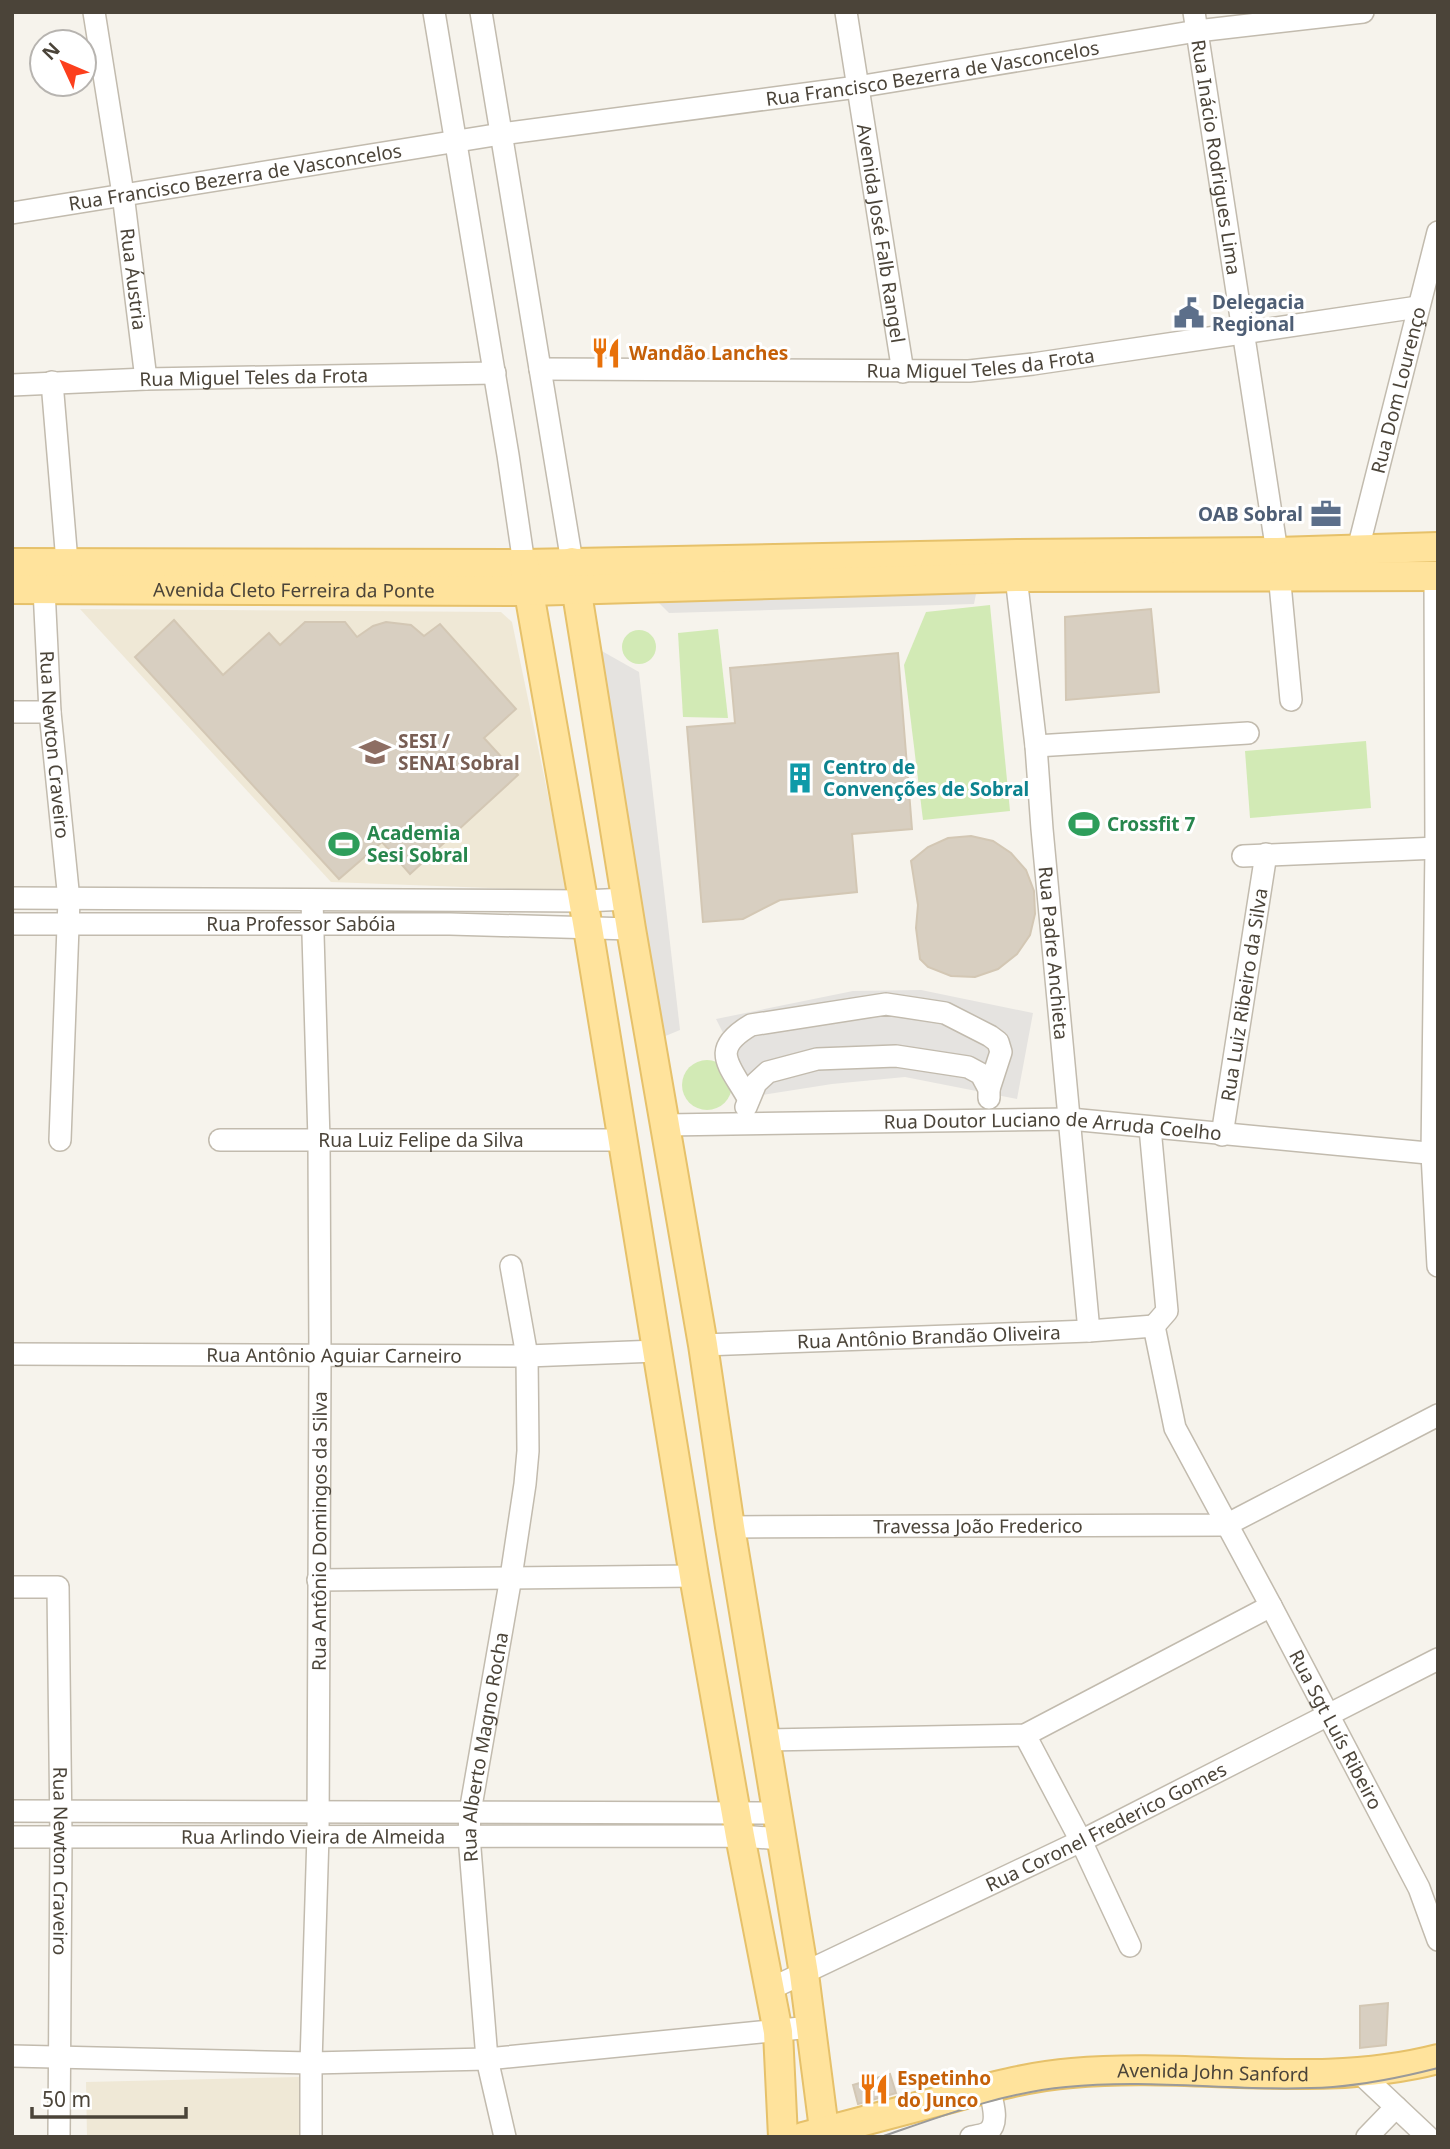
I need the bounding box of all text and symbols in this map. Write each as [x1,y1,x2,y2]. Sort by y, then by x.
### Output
north arrow [28,28,98,98]
street label: Rua Francisco Bezerra de Vasconcelos [764,34,1101,112]
text: N [36,37,65,66]
street label: Rua Inácio Rodrigues Lima [1185,38,1247,277]
street label: Avenida José Falb Rangel [851,122,911,345]
street label: Rua Francisco Bezerra de Vasconcelos [67,137,404,217]
street label: Rua Áustria [114,227,153,332]
place label: Delegacia Regional [1212,289,1305,337]
public building icon: Delegacia Regional [1172,296,1206,330]
street label: Rua Dom Lourenço [1365,304,1432,476]
restaurant icon: Wandão Lanches [589,336,623,370]
place label: Wandão Lanches [629,340,788,366]
street label: Rua Miguel Teles da Frota [867,342,1096,384]
street label: Rua Miguel Teles da Frota [139,362,368,392]
office icon: OAB Sobral [1309,497,1343,531]
place label: OAB Sobral [1198,501,1303,527]
street label: Avenida Cleto Ferreira da Ponte [153,577,435,604]
street label: Rua Newton Craveiro [34,650,76,840]
place label: SESI / SENAI Sobral [398,728,520,776]
school or university icon: SESI / SENAI Sobral [358,735,392,769]
place label: Centro de Convenções de Sobral [823,754,1029,802]
building icon: Centro de Convenções de Sobral [783,761,817,795]
sports icon: Crossfit 7 [1067,807,1101,841]
place label: Crossfit 7 [1107,811,1195,837]
place label: Academia Sesi Sobral [367,820,468,868]
sports icon: Academia Sesi Sobral [327,827,361,861]
street label: Rua Padre Anchieta [1033,865,1075,1041]
street label: Rua Luiz Ribeiro da Silva [1214,886,1273,1103]
street label: Rua Professor Sabóia [206,911,396,937]
street label: Rua Doutor Luciano de Arruda Coelho [883,1106,1223,1146]
street label: Rua Luiz Felipe da Silva [318,1127,524,1153]
street label: Rua Antônio Brandão Oliveira [797,1319,1061,1355]
street label: Rua Antônio Aguiar Carneiro [206,1342,462,1369]
street label: Rua Antônio Domingos da Silva [306,1391,333,1671]
street label: Travessa João Frederico [873,1513,1083,1539]
street label: Rua Alberto Magno Rocha [456,1630,514,1863]
street label: Rua Sgt Luís Ribeiro [1283,1645,1388,1814]
street label: Rua Coronel Frederico Gomes [981,1756,1231,1898]
street label: Rua Newton Craveiro [47,1767,74,1955]
street label: Rua Arlindo Vieira de Almeida [181,1823,445,1850]
street label: Avenida John Sanford [1117,2057,1309,2087]
place label: Espetinho do Junco [897,2065,991,2113]
restaurant icon: Espetinho do Junco [857,2072,891,2106]
scale bar [32,2076,186,2120]
text: 50 m [42,2085,91,2113]

